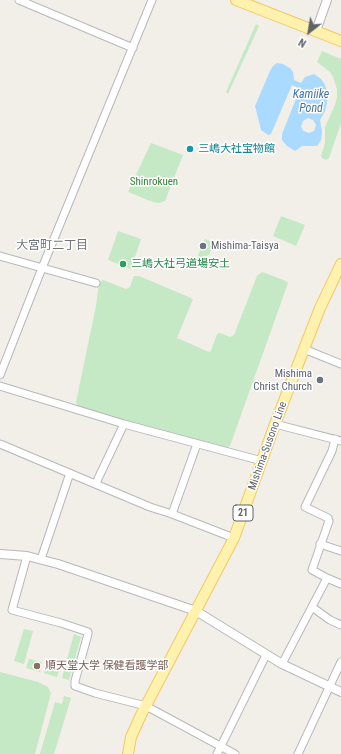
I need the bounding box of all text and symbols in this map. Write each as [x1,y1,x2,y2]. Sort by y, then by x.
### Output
north arrow [289,12,329,52]
text: N [296,35,309,50]
water label: Kamiike Pond [293,88,329,116]
place label: 三嶋大社宝物館 [198,142,275,156]
marker: 三嶋大社宝物館 [185,144,195,154]
park label: Shinrokuen [130,175,178,189]
district label: 大宮町二丁目 [16,239,88,253]
place label: Mishima-Taisya [211,239,279,253]
marker: Mishima-Taisya [198,241,208,251]
place label: 三嶋大社弓道場安土 [131,257,230,271]
marker: 三嶋大社弓道場安土 [118,259,128,269]
place label: Mishima Christ Church [253,367,312,393]
marker: Mishima Christ Church [315,375,325,385]
street label: Mishima-Susono Line [246,400,290,492]
road number: 21 [233,505,253,521]
place label: 順天堂大学 保健看護学部 [45,659,169,673]
marker: 順天堂大学 保健看護学部 [32,661,42,671]

